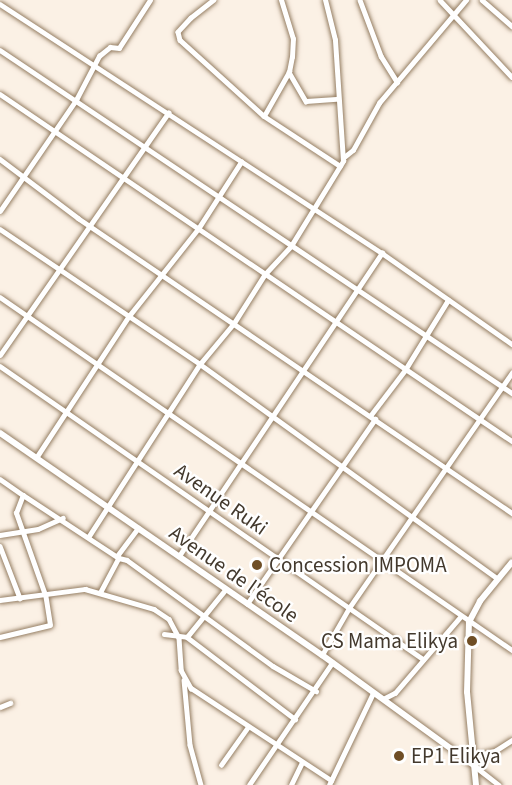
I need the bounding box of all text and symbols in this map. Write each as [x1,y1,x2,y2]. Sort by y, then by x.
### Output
street label: Avenue Ruki [170,458,272,540]
street label: Avenue de l'école [165,520,303,628]
place label: Concession IMPOMA [269,552,447,578]
marker: Concession IMPOMA [250,558,264,572]
place label: CS Mama Elikya [321,628,458,654]
marker: CS Mama Elikya [463,632,481,650]
place label: EP1 Elikya [411,743,501,769]
marker: EP1 Elikya [392,749,406,763]

